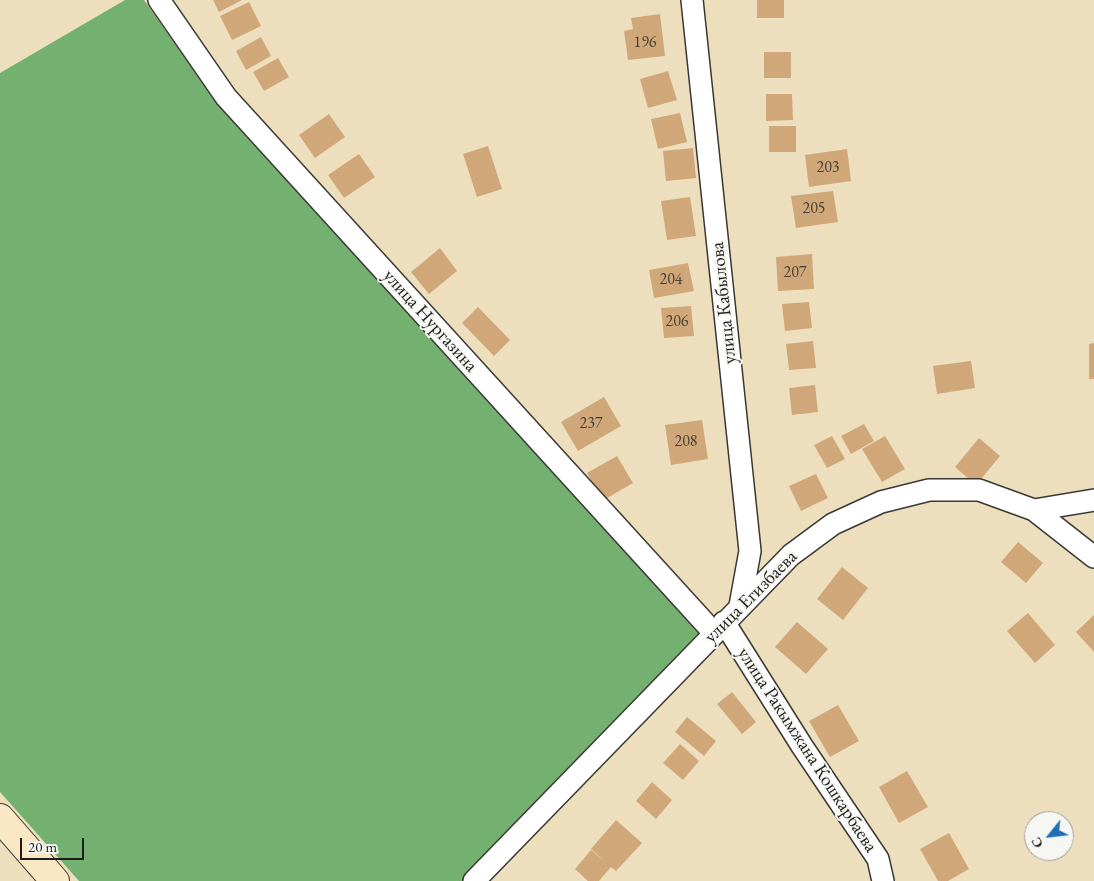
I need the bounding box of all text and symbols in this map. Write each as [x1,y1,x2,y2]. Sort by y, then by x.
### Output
house number: 196 [633,33,657,53]
house number: 203 [816,158,840,178]
house number: 205 [802,199,826,219]
street label: улица Кабылова [706,241,742,365]
house number: 207 [783,263,807,283]
street label: улица Нургазина [378,265,482,377]
house number: 204 [659,270,683,290]
house number: 206 [665,312,689,332]
house number: 237 [579,414,603,434]
house number: 208 [674,432,698,452]
street label: улица Егизбаева [700,546,802,648]
street label: улица Ракымжана Кошкарбаева [732,643,882,857]
north arrow [1024,811,1074,861]
scale bar [22,828,86,860]
text: С [1026,834,1047,851]
text: 20 m [28,837,57,856]

